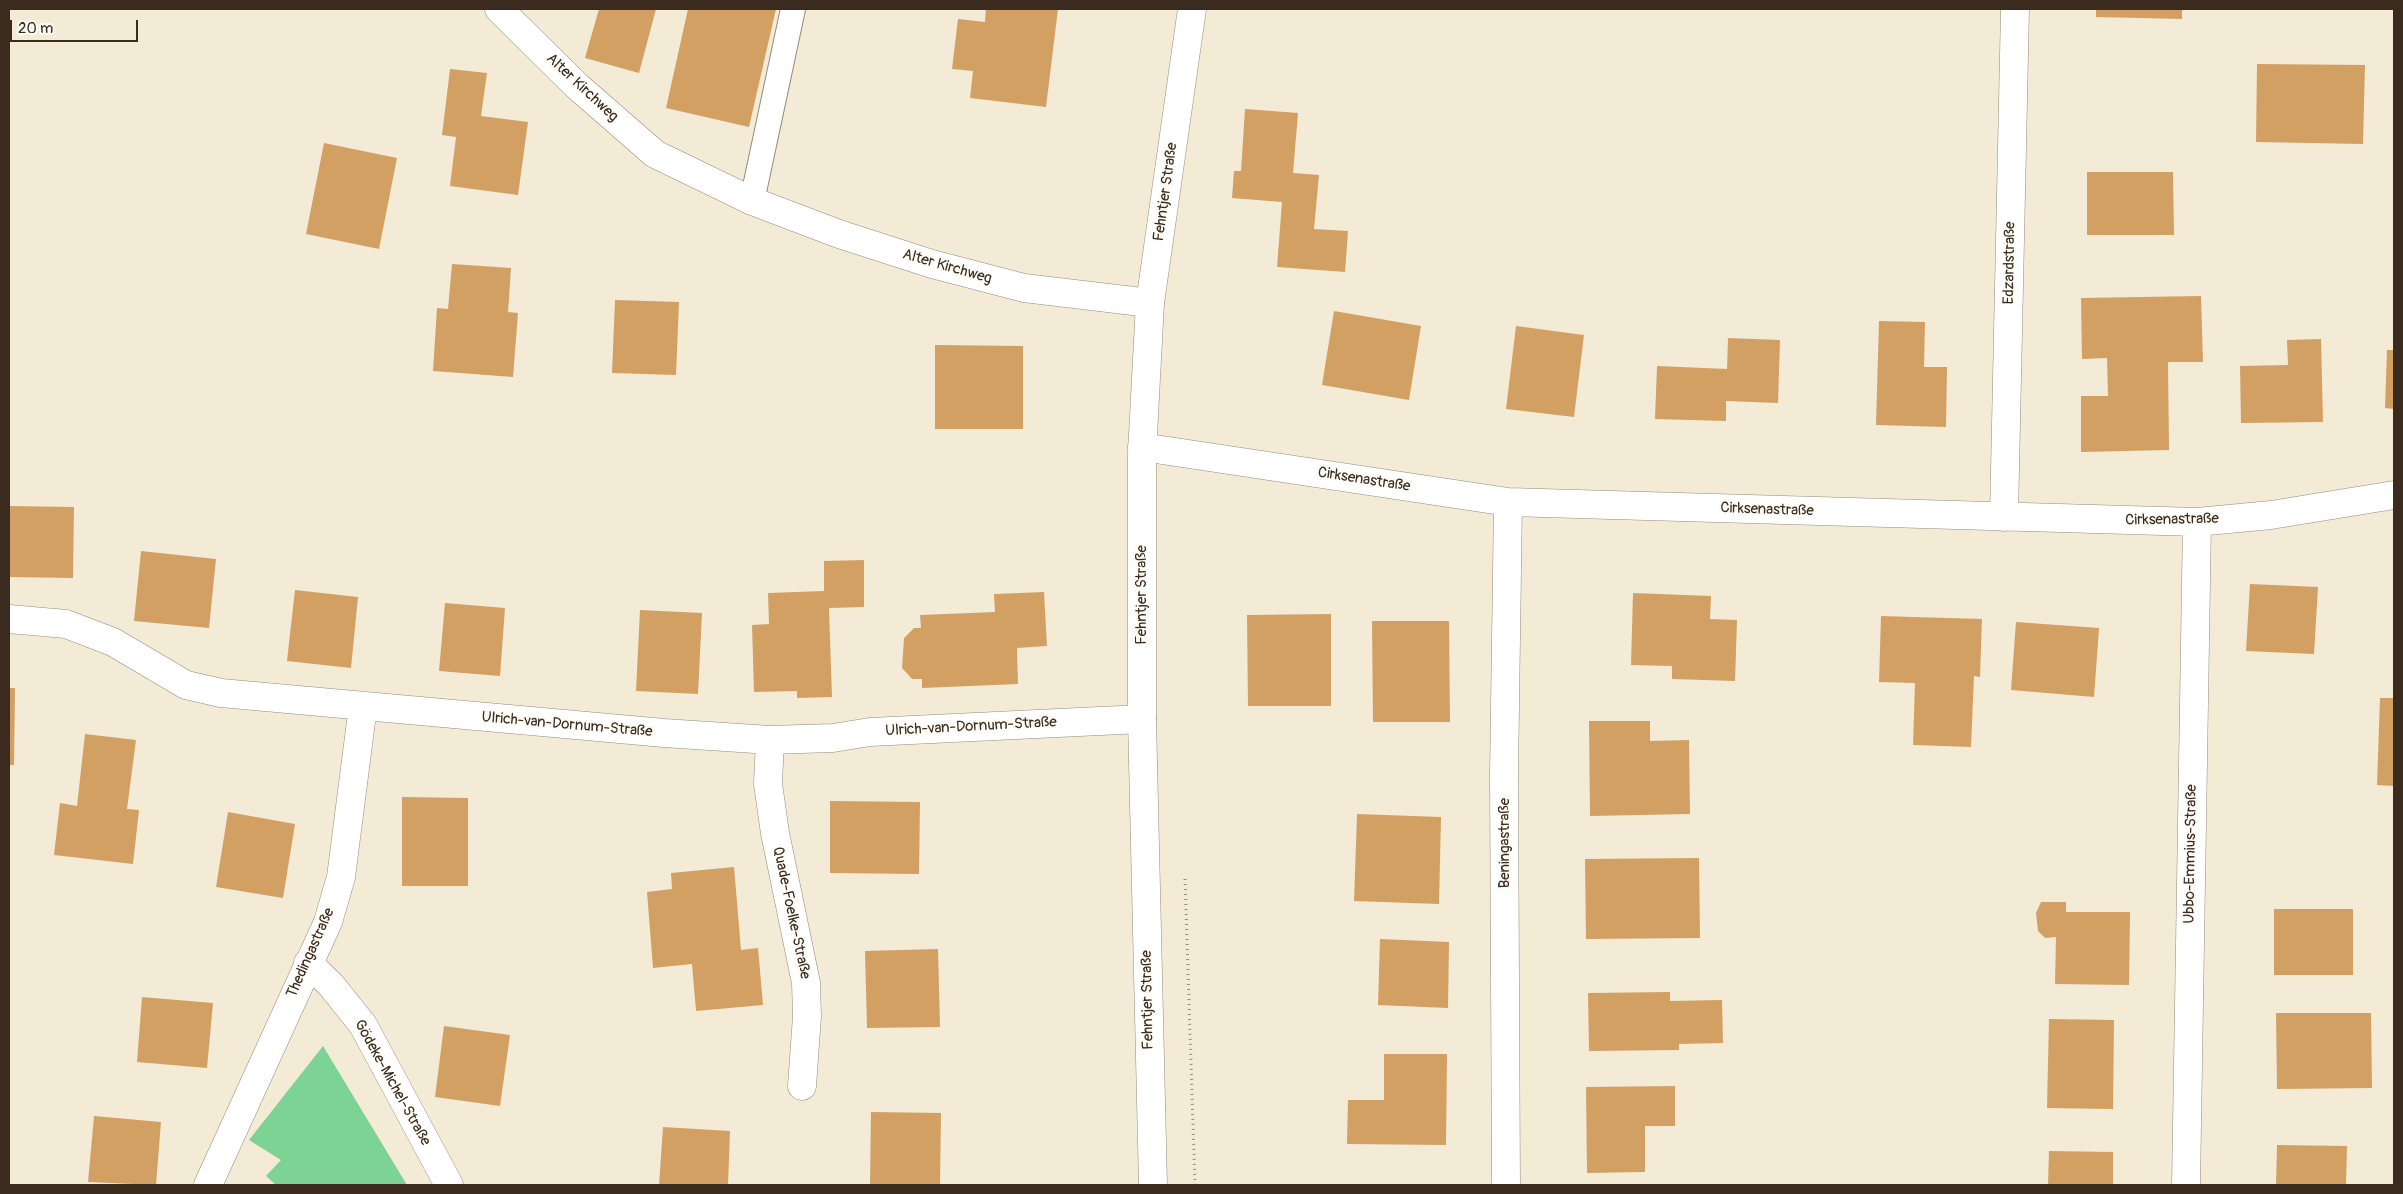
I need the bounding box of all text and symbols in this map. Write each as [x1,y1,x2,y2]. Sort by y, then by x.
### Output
scale bar [12,10,140,42]
text: 20 m [18,19,53,38]
street label: Alter Kirchweg [542,50,622,126]
street label: Fehntjer Straße [1150,141,1182,243]
street label: Edzardstraße [2000,221,2020,305]
street label: Alter Kirchweg [900,246,994,288]
street label: Cirksenastraße [1316,464,1412,496]
street label: Cirksenastraße [1720,499,1814,521]
street label: Cirksenastraße [2125,510,2219,530]
street label: Fehntjer Straße [1133,545,1151,645]
street label: Ulrich-van-Dornum-Straße [481,709,653,741]
street label: Ulrich-van-Dornum-Straße [885,714,1057,740]
street label: Ubbo-Emmius-Straße [2181,784,2201,924]
street label: Beningastraße [1496,798,1514,888]
street label: Quade-Foelke-Straße [768,845,814,981]
street label: Thedingastraße [283,905,339,1001]
street label: Fehntjer Straße [1138,950,1158,1050]
street label: Gödeke-Michel-Straße [350,1017,434,1149]

